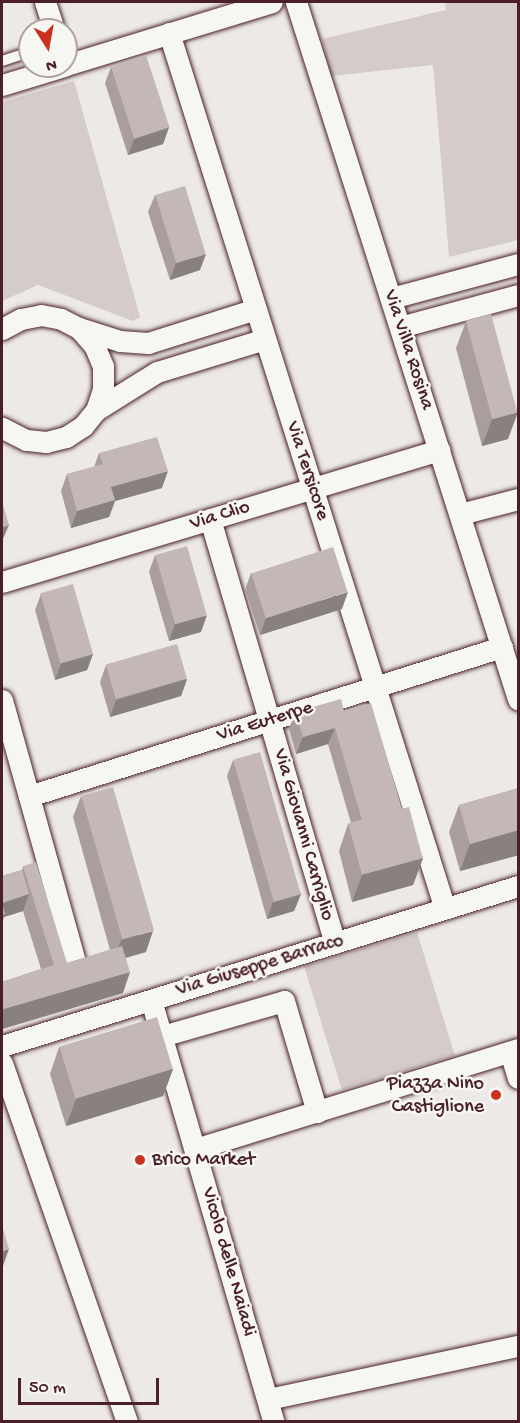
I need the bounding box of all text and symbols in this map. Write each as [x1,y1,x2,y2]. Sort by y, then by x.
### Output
north arrow [18,18,78,78]
text: N [44,54,58,75]
street label: Via Villa Rosina [377,287,439,413]
street label: Via Tersicore [280,418,334,524]
street label: Via Clio [187,496,253,536]
street label: Via Euterpe [214,696,316,748]
street label: Via Giovanni Carriglio [267,746,339,924]
street label: Via Giuseppe Barraco [173,929,347,1003]
place label: Piazza Nino Castiglione [387,1072,484,1119]
marker: Piazza Nino Castiglione [489,1088,503,1102]
place label: Brico Market [152,1148,255,1172]
marker: Brico Market [133,1153,147,1167]
street label: Vicolo delle Naiadi [195,1185,261,1339]
scale bar [21,1366,162,1404]
text: 50 m [29,1378,66,1399]

